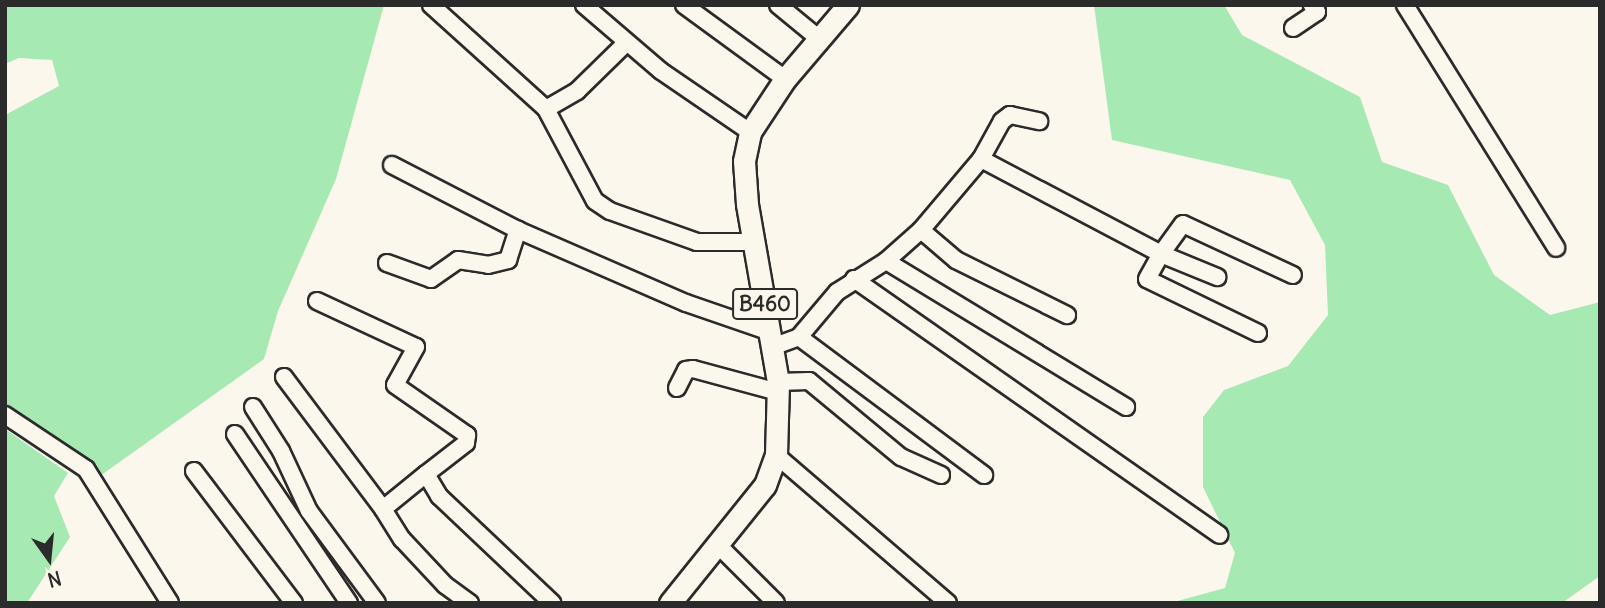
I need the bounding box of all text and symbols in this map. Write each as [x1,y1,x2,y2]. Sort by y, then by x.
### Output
road number: B460 [732,286,798,322]
north arrow [14,524,84,594]
text: N [45,566,64,593]

